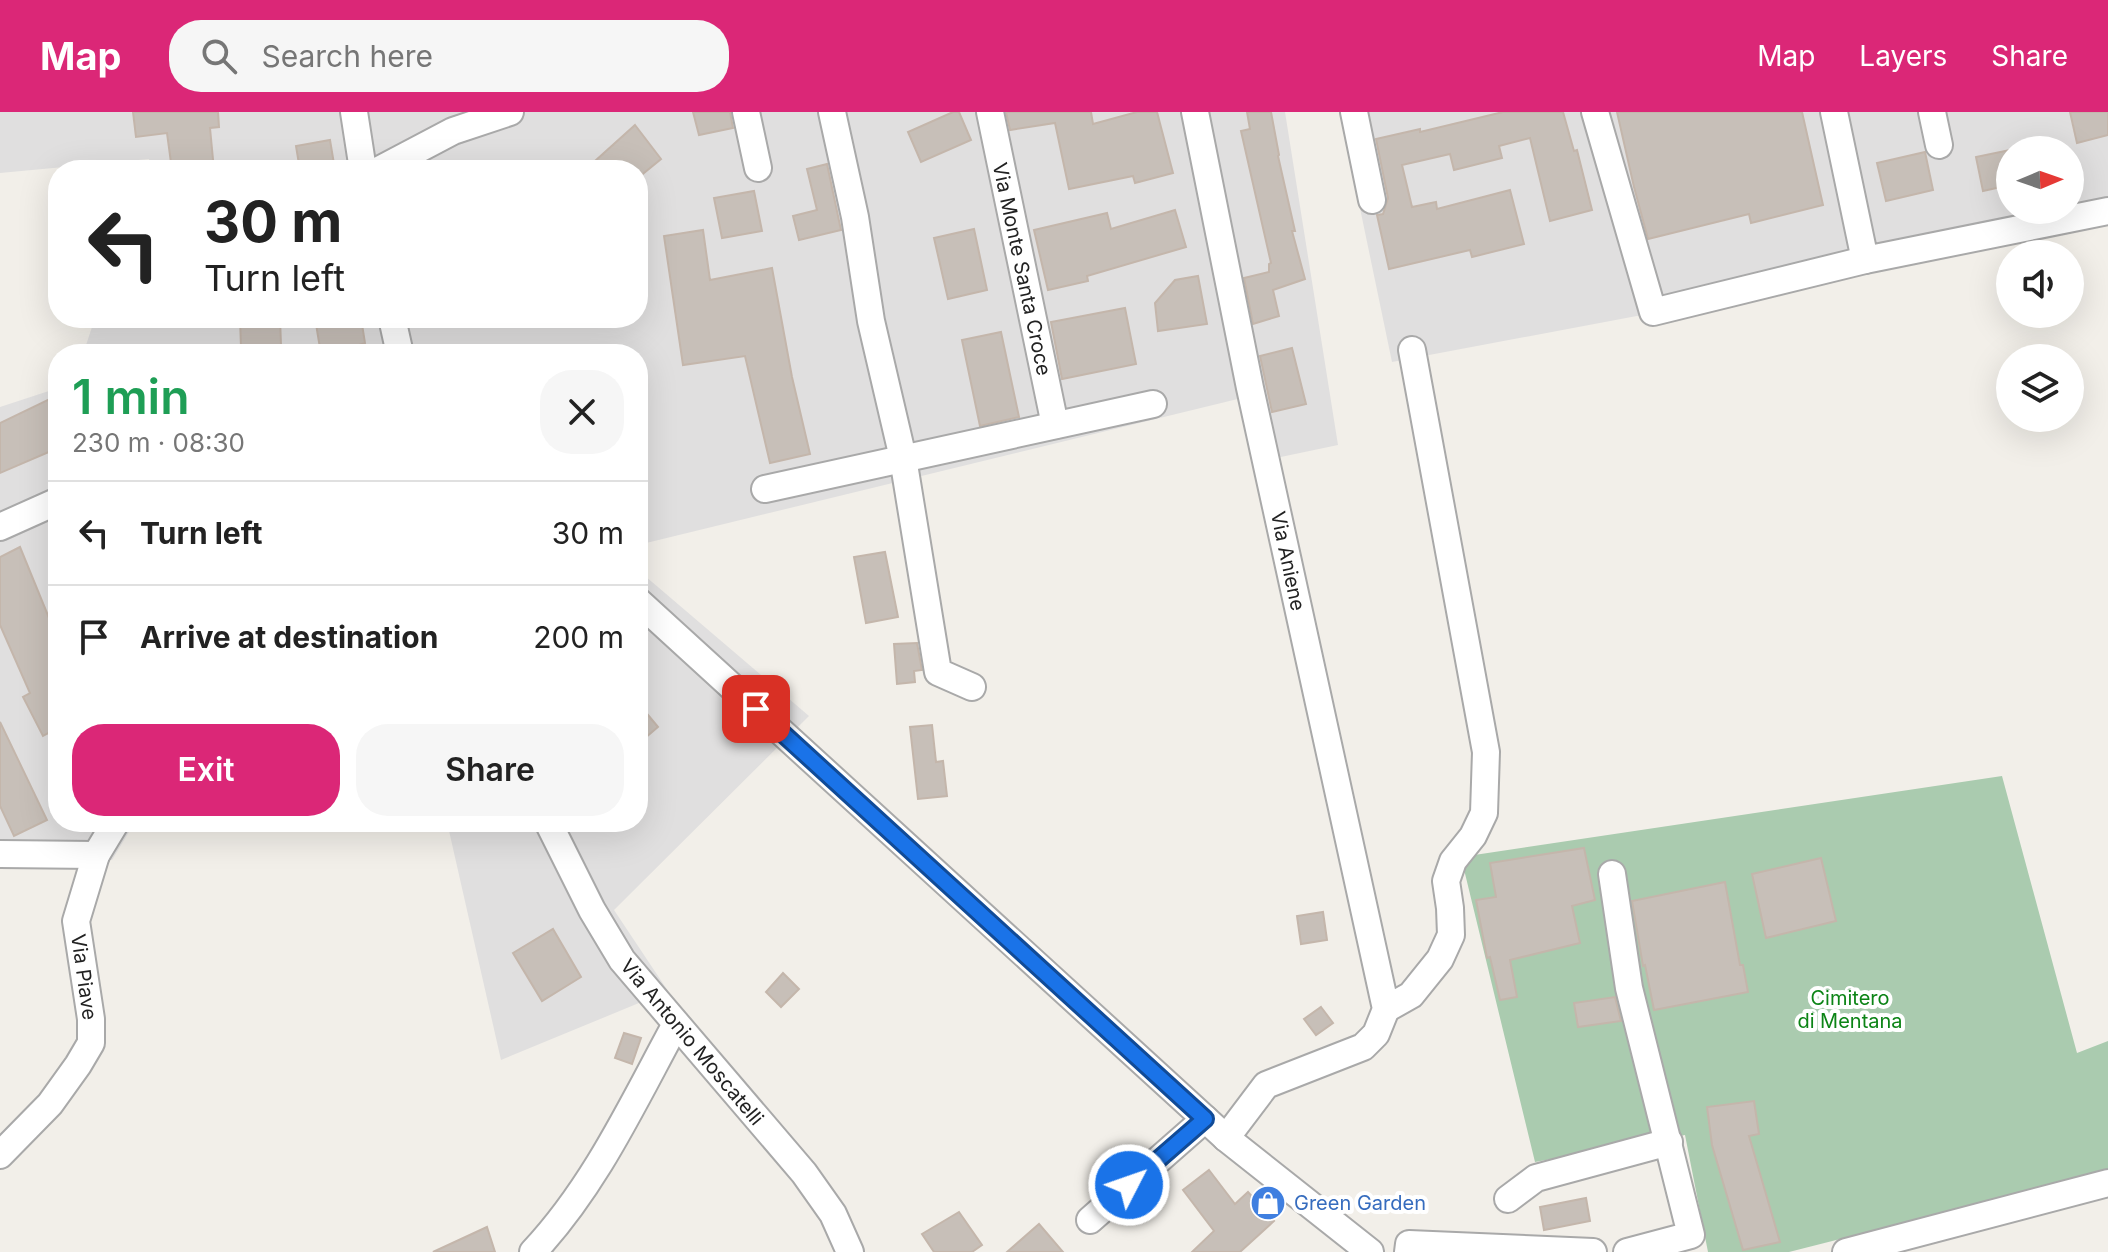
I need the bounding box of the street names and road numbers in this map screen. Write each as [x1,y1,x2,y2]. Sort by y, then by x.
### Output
street label: Via Monte Santa Croce [988,160,1056,378]
street label: Via Aniene [1266,509,1310,613]
street label: Via Piave [66,932,102,1022]
street label: Via Antonio Moscatelli [615,954,769,1130]

